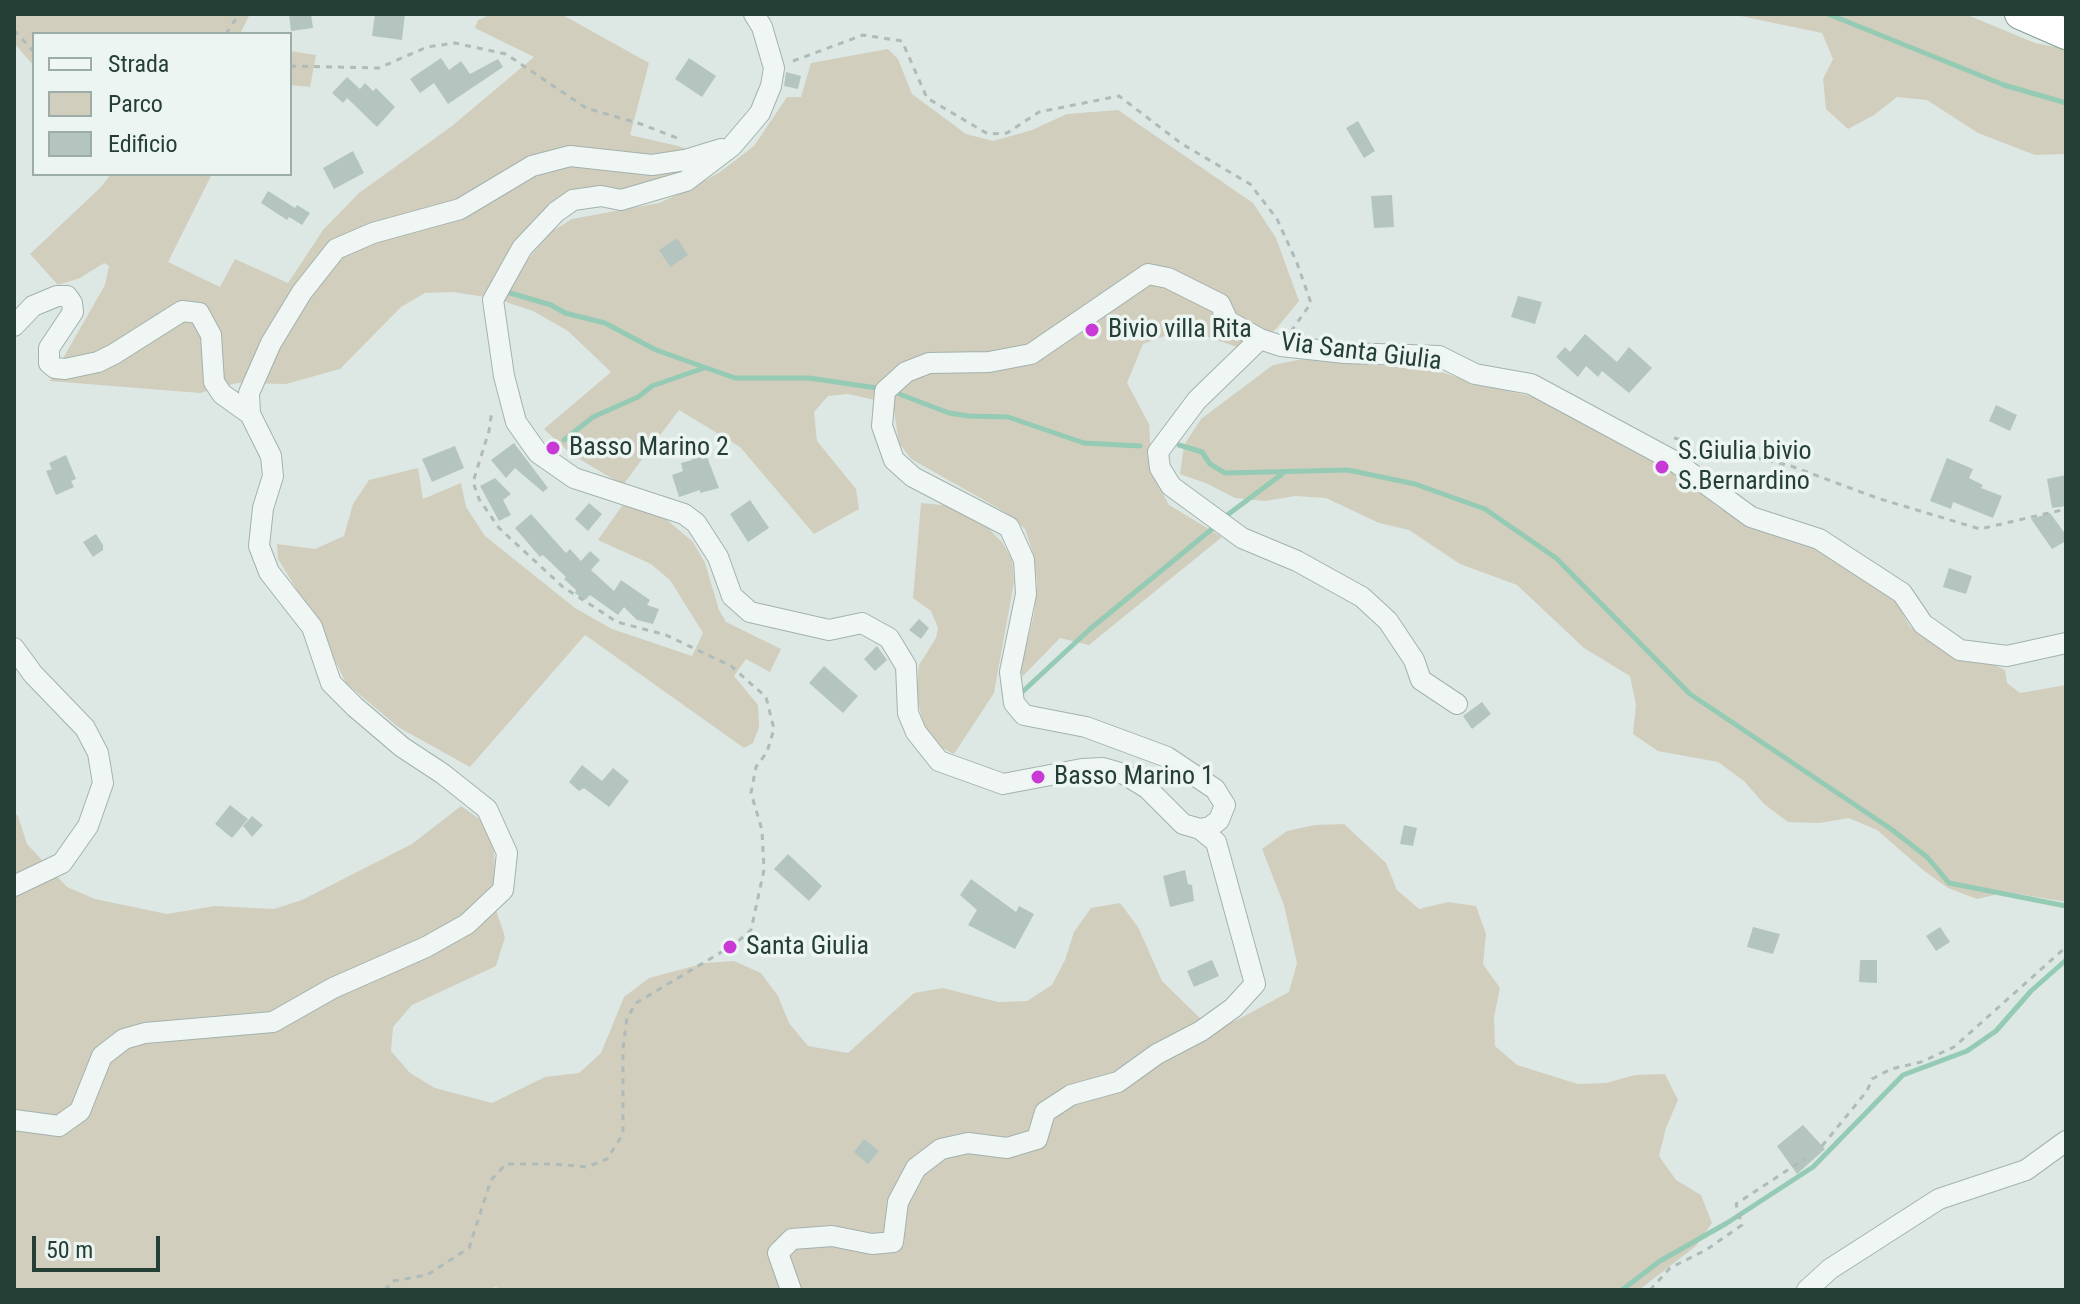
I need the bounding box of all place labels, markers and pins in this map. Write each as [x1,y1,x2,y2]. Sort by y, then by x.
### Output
place label: Bivio villa Rita [1108,314,1252,346]
marker: Bivio villa Rita [1083,321,1101,339]
place label: Basso Marino 2 [569,432,729,464]
place label: S.Giulia bivio S.Bernardino [1678,436,1812,498]
marker: Basso Marino 2 [544,439,562,457]
marker: S.Giulia bivio S.Bernardino [1653,458,1671,476]
place label: Basso Marino 1 [1054,761,1214,793]
marker: Basso Marino 1 [1029,768,1047,786]
place label: Santa Giulia [746,931,869,963]
marker: Santa Giulia [721,938,739,956]

